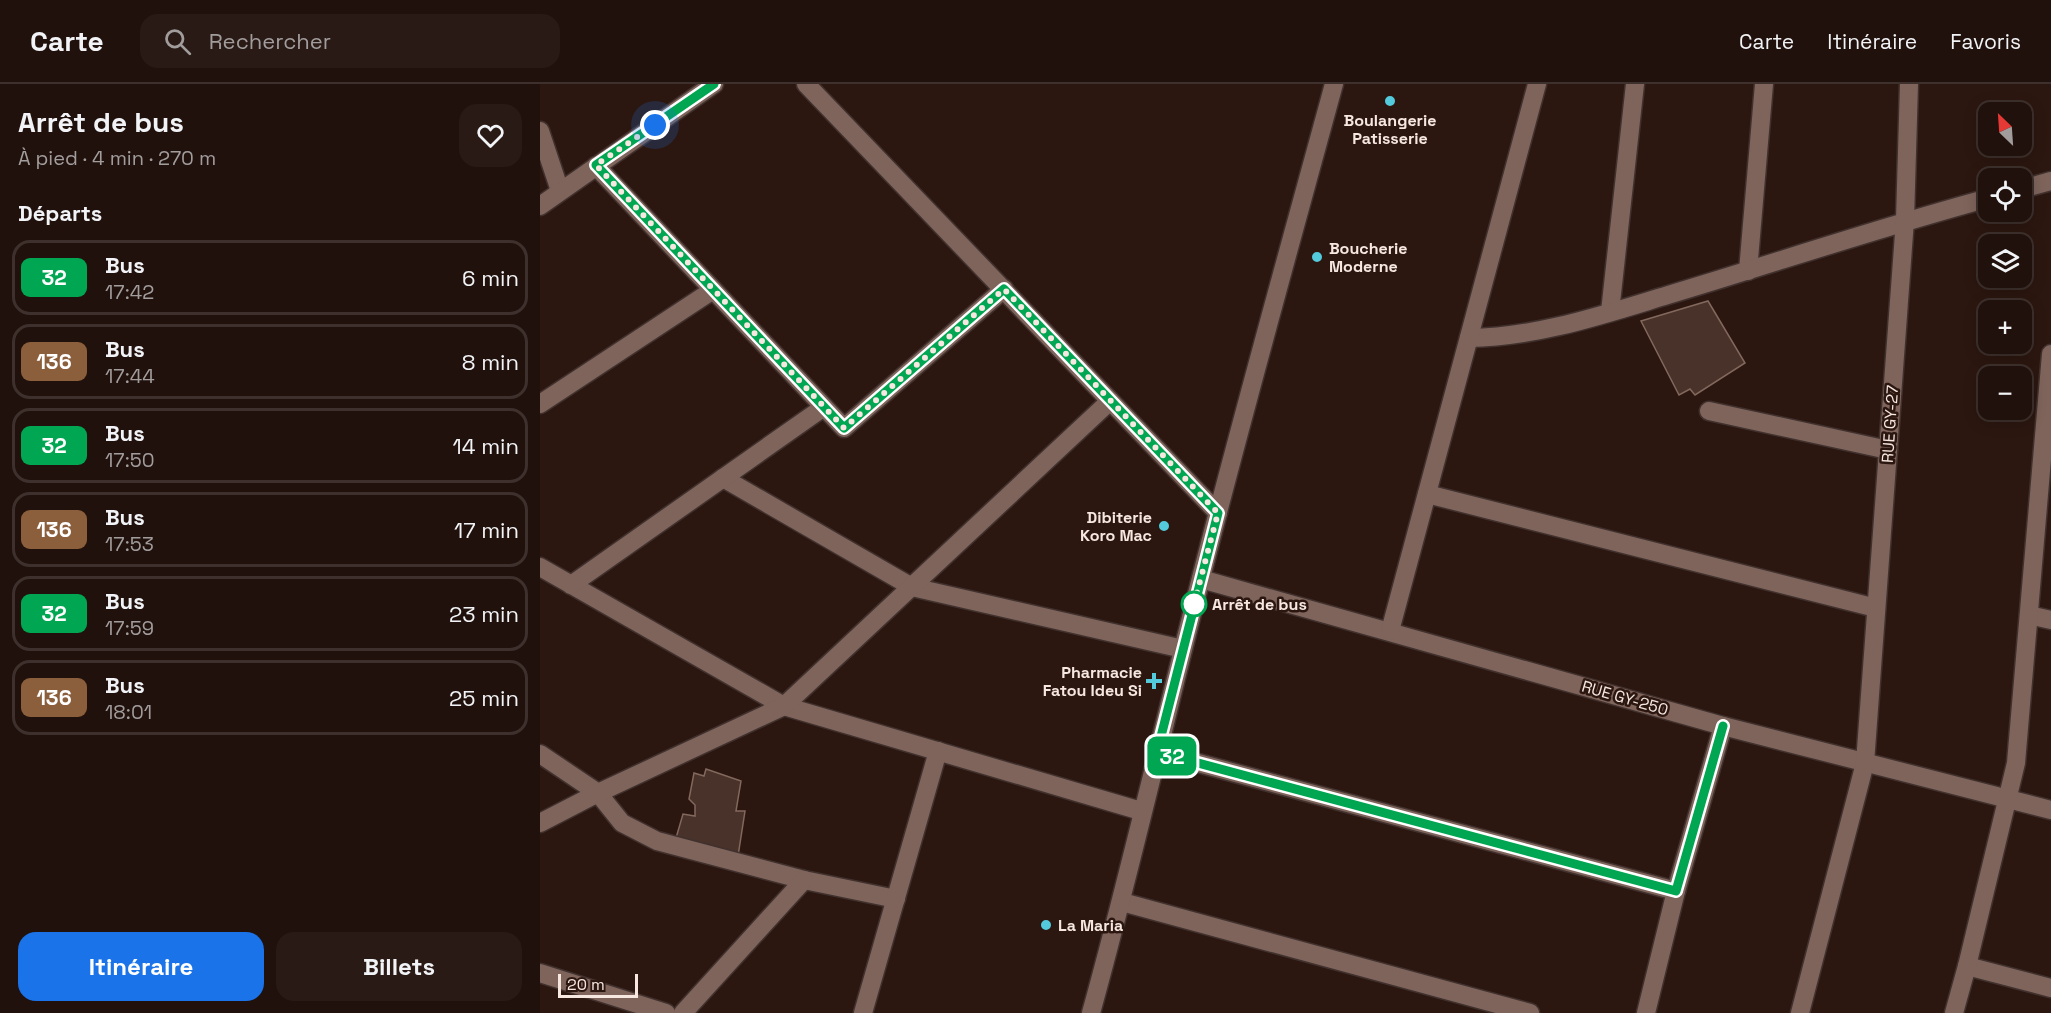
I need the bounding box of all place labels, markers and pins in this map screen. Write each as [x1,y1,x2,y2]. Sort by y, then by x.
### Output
marker: Boulangerie Patisserie [1383,94,1397,108]
place label: Boulangerie Patisserie [1344,110,1436,149]
place label: Boucherie Moderne [1329,238,1408,277]
marker: Boucherie Moderne [1310,250,1324,264]
place label: Dibiterie Koro Mac [1080,507,1152,546]
marker: Dibiterie Koro Mac [1157,519,1171,533]
marker: Arrêt de bus [1181,591,1207,617]
place label: Arrêt de bus [1212,594,1307,615]
place label: Pharmacie Fatou Ideu Si [1043,662,1142,701]
marker: Pharmacie Fatou Ideu Si [1147,674,1161,688]
place label: La Maria [1058,915,1123,936]
marker: La Maria [1039,918,1053,932]

